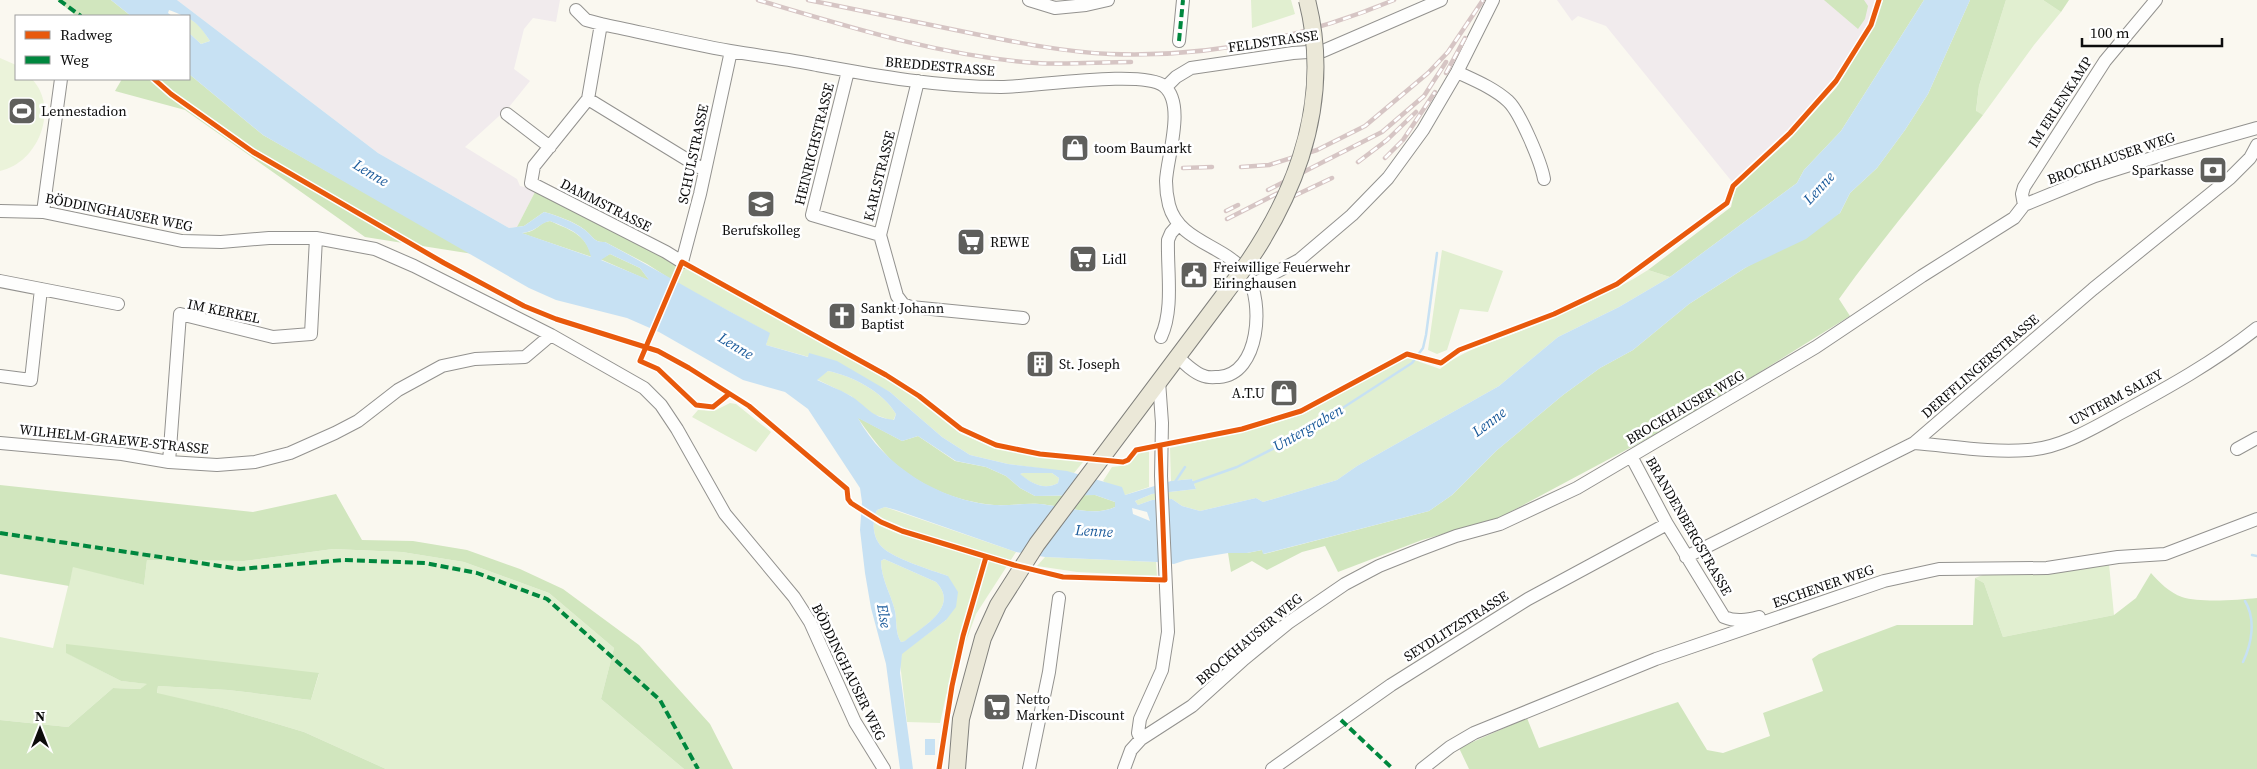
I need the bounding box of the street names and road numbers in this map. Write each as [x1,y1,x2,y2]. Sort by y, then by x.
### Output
street label: FELDSTRASSE [1227,25,1319,57]
street label: BREDDESTRASSE [884,51,996,81]
street label: IM ERLENKAMP [2023,53,2097,151]
street label: HEINRICHSTRASSE [789,81,839,207]
street label: SCHULSTRASSE [673,102,713,206]
street label: BROCKHAUSER WEG [2045,127,2178,189]
street label: KARLSTRASSE [858,129,900,223]
street label: DAMMSTRASSE [557,173,655,237]
street label: BÖDDINGHAUSER WEG [43,188,195,236]
street label: IM KERKEL [186,294,262,328]
street label: DERFFLINGERSTRASSE [1917,309,2043,423]
street label: UNTERM SALEY [2066,364,2166,430]
street label: BROCKHAUSER WEG [1622,365,1748,449]
street label: WILHELM-GRAEWE-STRASSE [18,419,210,459]
street label: BRANDENBERGSTRASSE [1641,453,1737,599]
street label: ESCHENER WEG [1770,559,1877,613]
street label: SEYDLITZSTRASSE [1400,586,1512,666]
street label: BROCKHAUSER WEG [1191,588,1307,690]
street label: BÖDDINGHAUSER WEG [807,600,891,744]

